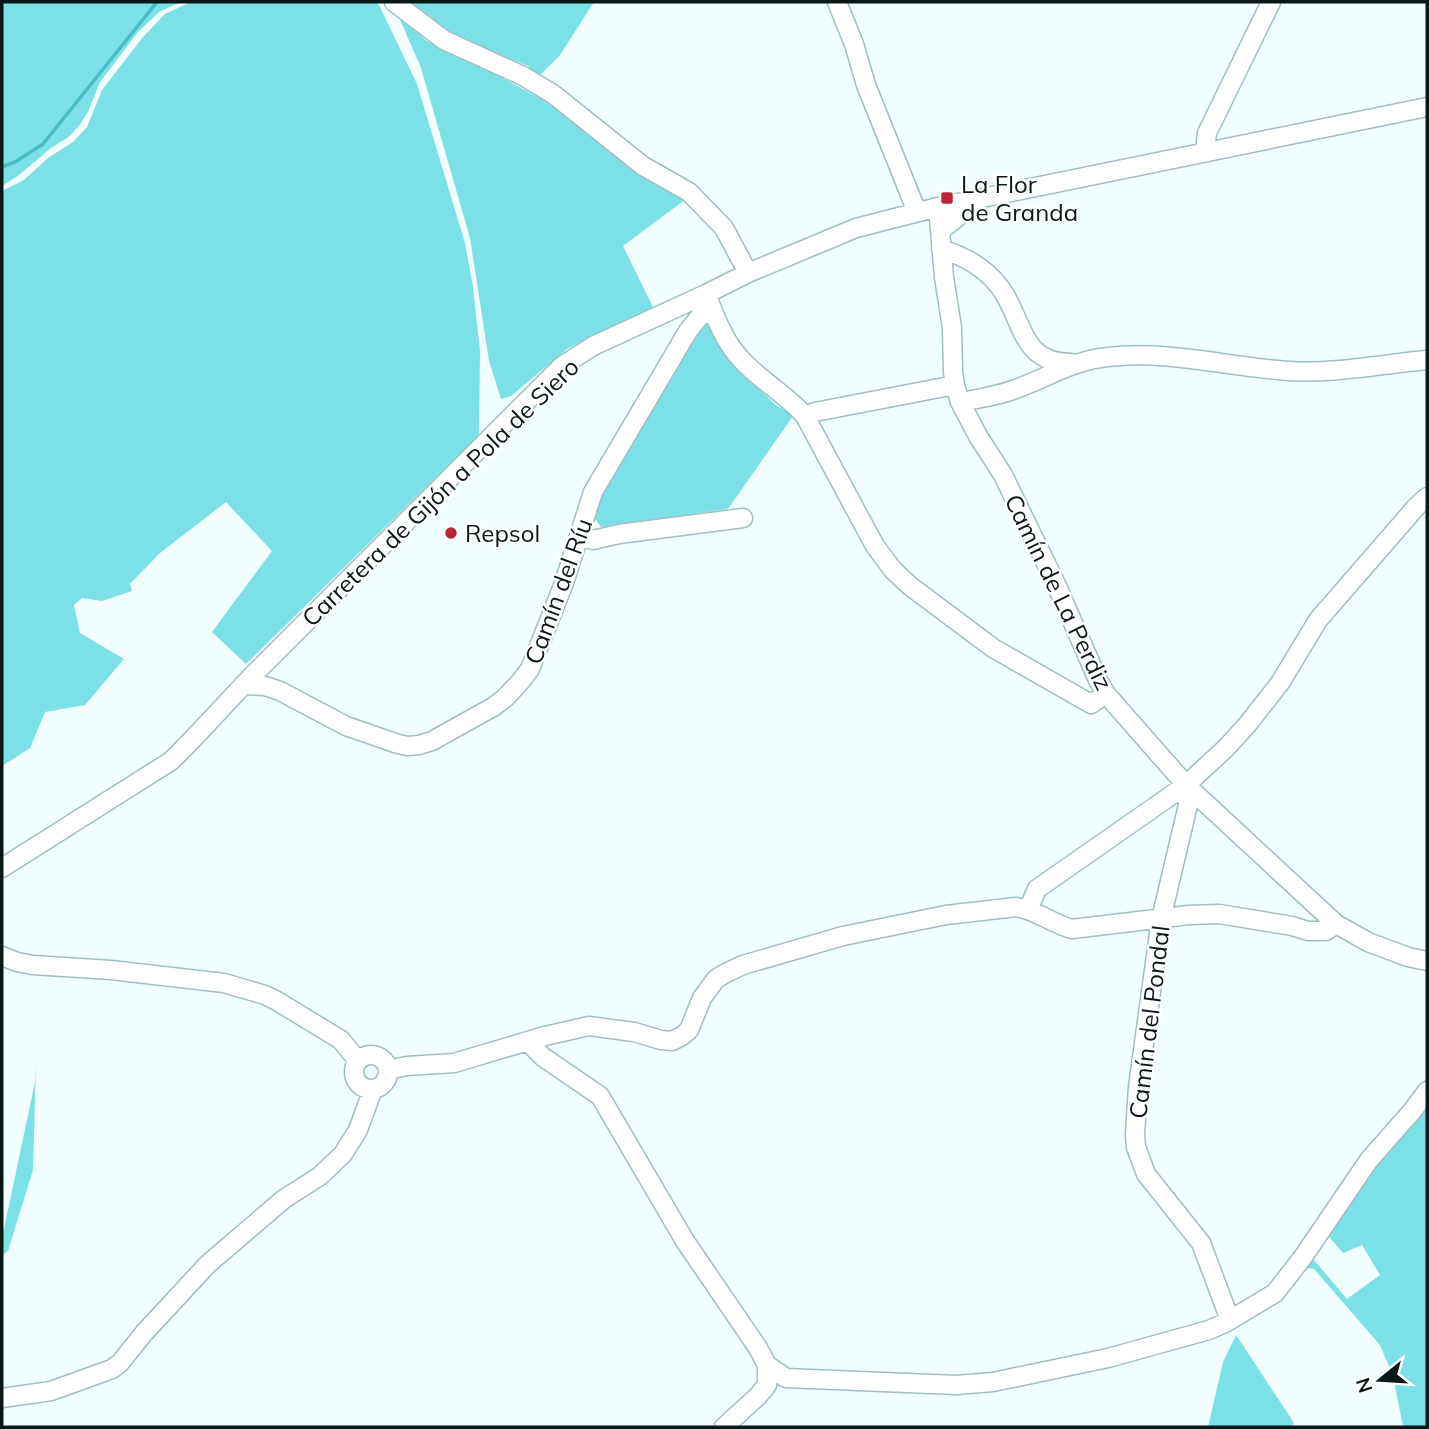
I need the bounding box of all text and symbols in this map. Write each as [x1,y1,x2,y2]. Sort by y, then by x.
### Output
place label: La Flor de Granda [961,169,1078,227]
marker: La Flor de Granda [939,190,955,206]
street label: Carretera de Gijón a Pola de Siero [295,351,585,633]
street label: Camín de La Perdiz [999,489,1119,695]
street label: Camín del Ríu [518,514,598,668]
place label: Repsol [465,518,540,548]
marker: Repsol [443,525,459,541]
street label: Camín del Pondal [1122,924,1176,1120]
north arrow [1345,1345,1415,1415]
text: N [1350,1375,1377,1396]

